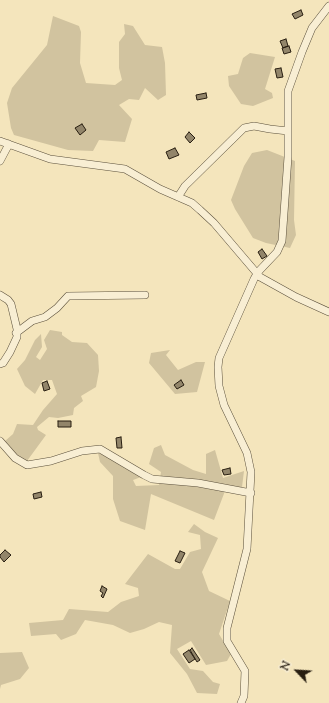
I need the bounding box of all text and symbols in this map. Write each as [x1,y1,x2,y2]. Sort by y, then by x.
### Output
north arrow [277,651,317,691]
text: N [277,659,295,673]

